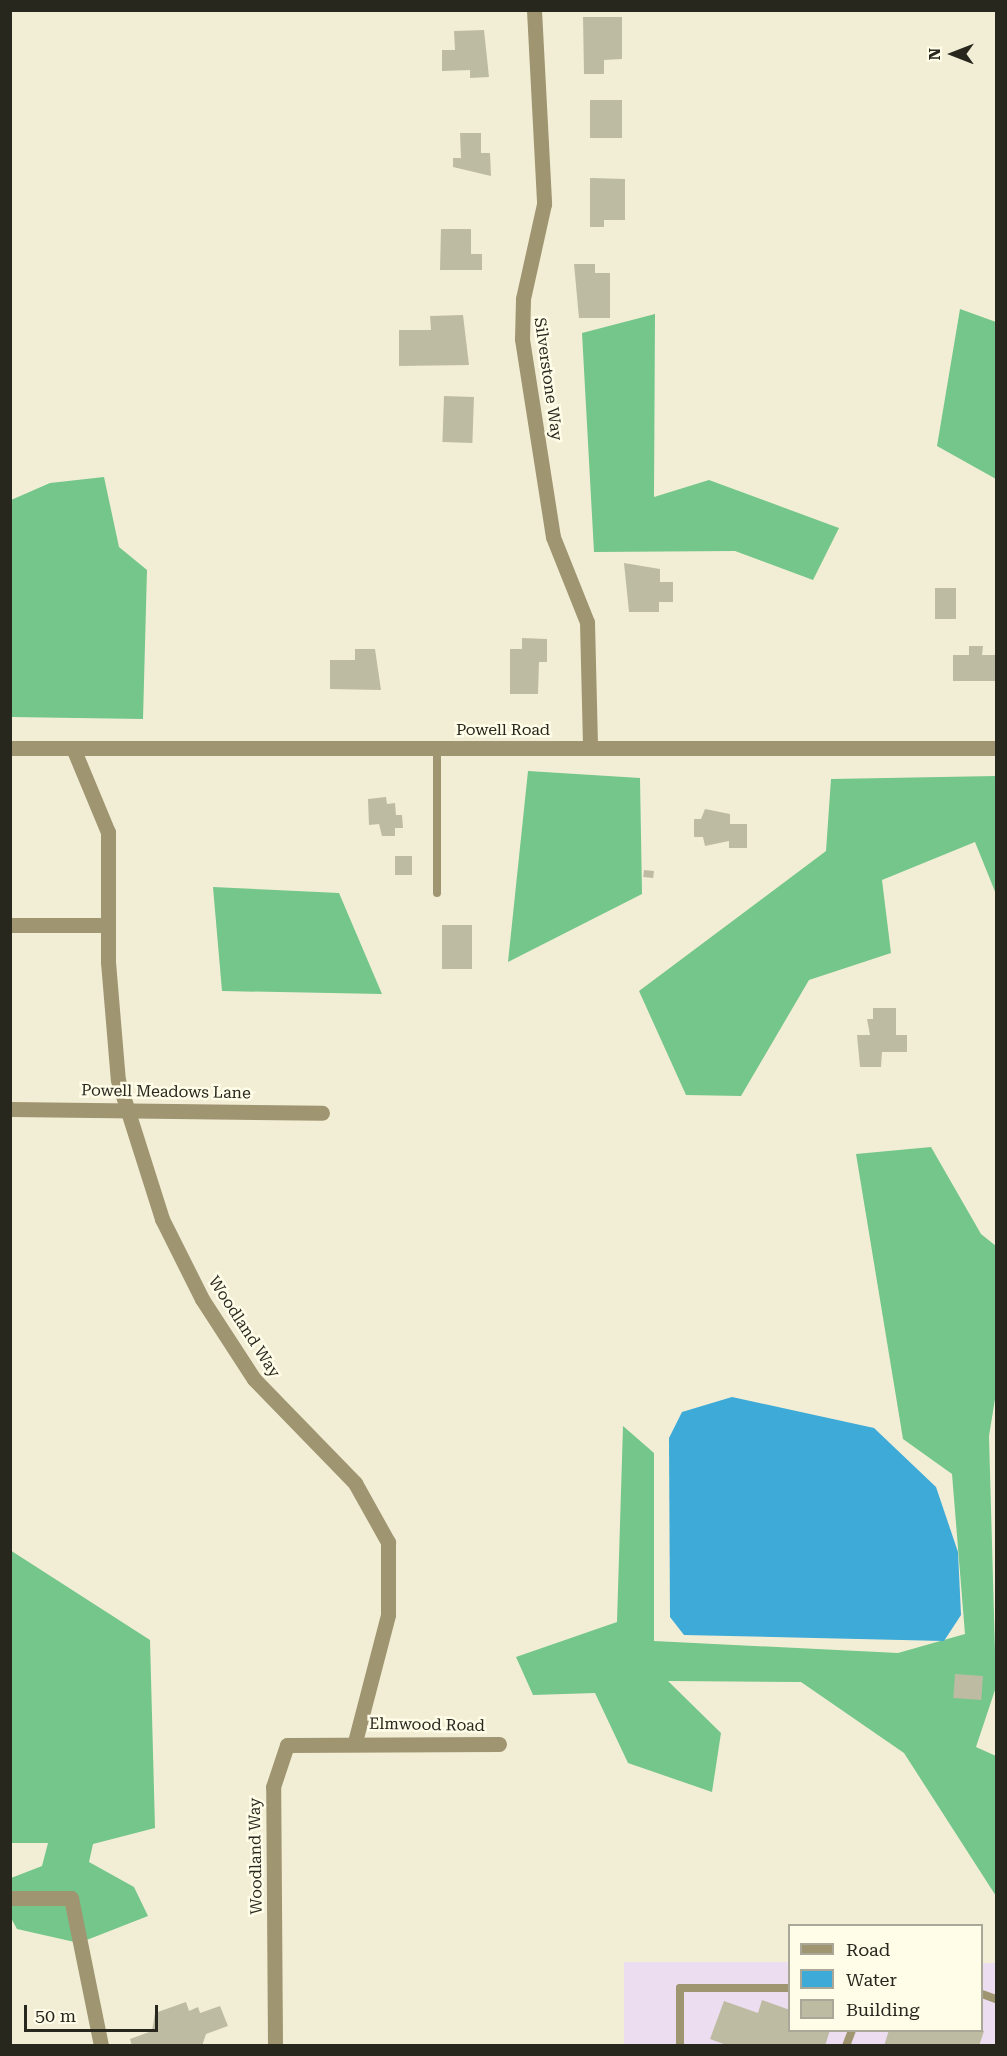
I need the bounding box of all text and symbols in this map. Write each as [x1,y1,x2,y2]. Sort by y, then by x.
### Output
north arrow [923,24,983,84]
text: N [925,48,944,60]
street label: Silverstone Way [530,316,566,442]
street label: Powell Road [456,720,550,740]
street label: Powell Meadows Lane [81,1081,251,1103]
street label: Woodland Way [204,1273,284,1381]
street label: Elmwood Road [369,1714,485,1736]
street label: Woodland Way [245,1797,267,1915]
legend [788,1924,983,2032]
text: Road [846,1939,890,1960]
text: Water [846,1969,897,1990]
scale bar [27,1993,160,2031]
text: Building [846,1999,920,2020]
text: 50 m [35,2005,76,2026]

